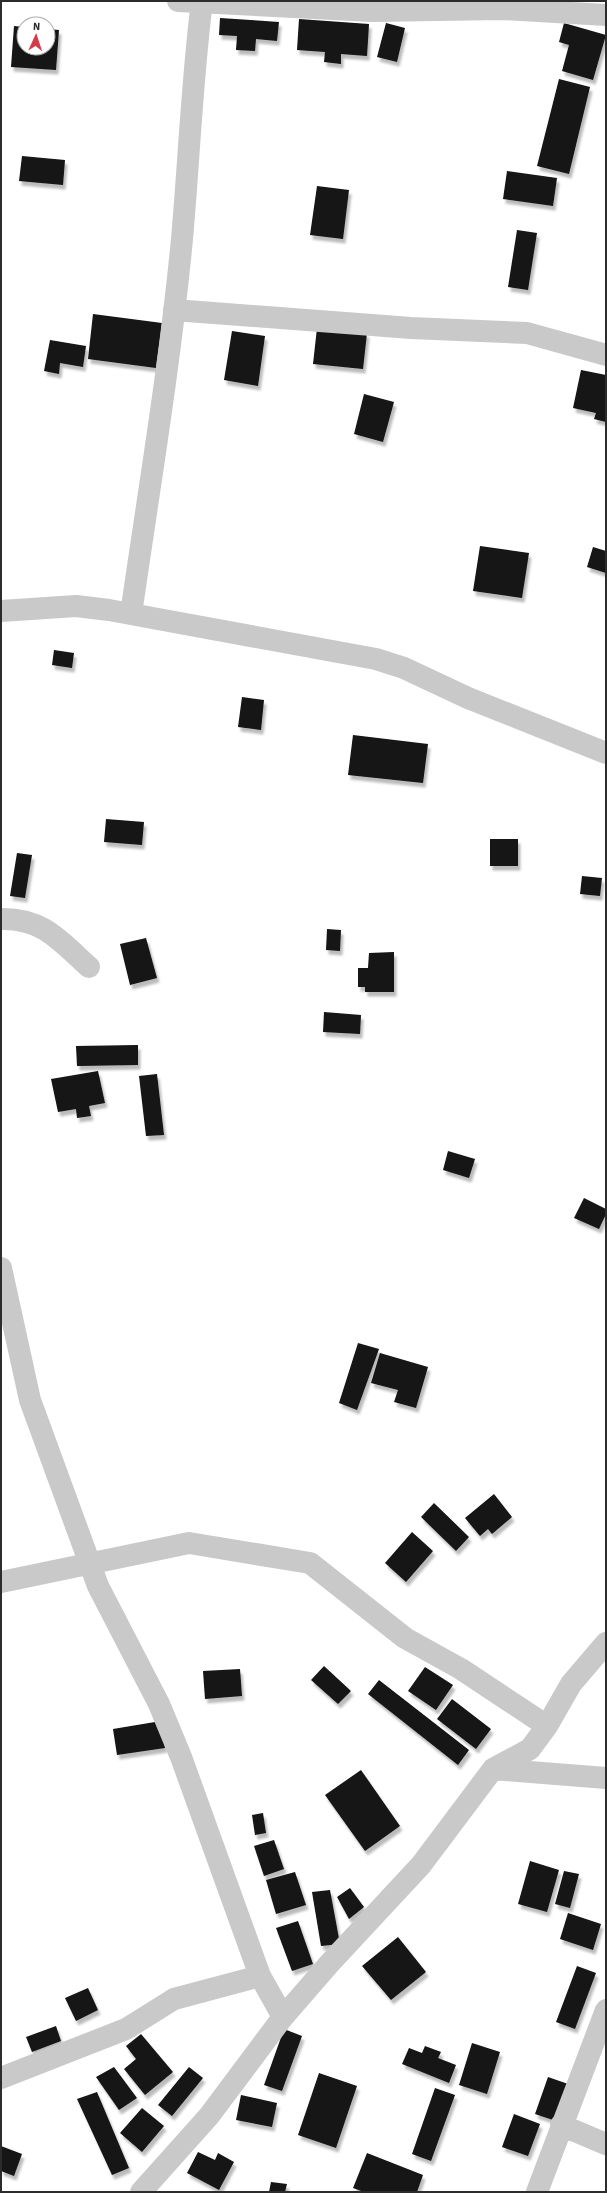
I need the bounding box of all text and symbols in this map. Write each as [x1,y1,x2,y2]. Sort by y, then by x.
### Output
north arrow [16,16,56,56]
text: N [32,19,41,34]

